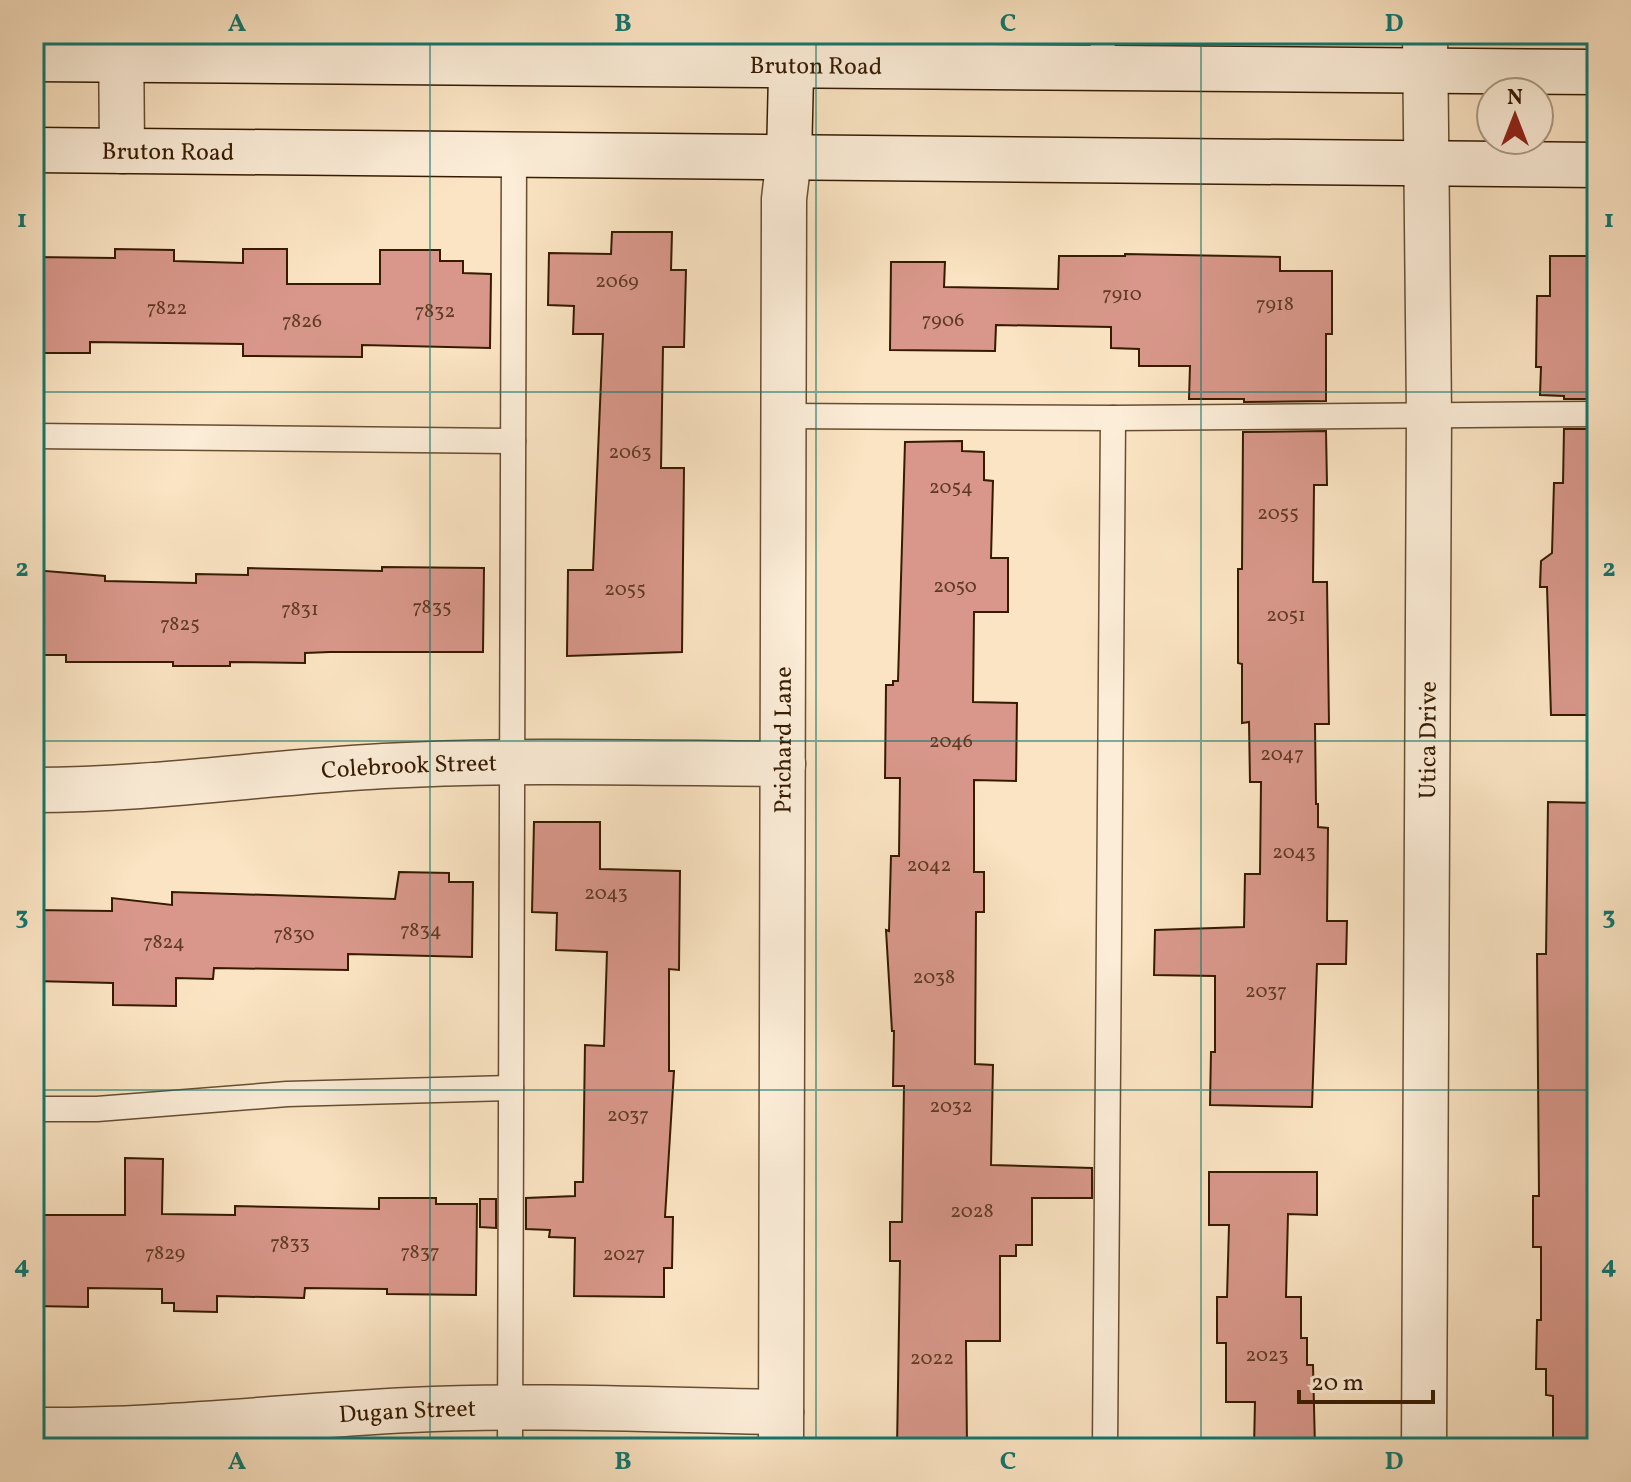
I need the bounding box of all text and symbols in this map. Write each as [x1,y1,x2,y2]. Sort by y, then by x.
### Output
text: A [228,6,247,42]
text: B [614,6,632,42]
text: C [1000,6,1016,42]
text: D [1384,6,1404,42]
street label: Bruton Road [749,50,883,85]
north arrow [1475,76,1555,156]
text: N [1507,83,1523,114]
street label: Bruton Road [101,136,235,171]
text: 1 [17,202,27,238]
text: 1 [1604,202,1614,238]
house number: 2069 [595,268,639,296]
house number: 7910 [1102,281,1142,309]
house number: 7918 [1256,291,1294,319]
house number: 7822 [147,295,187,323]
house number: 7832 [415,298,455,326]
house number: 7906 [922,307,964,335]
house number: 7826 [282,308,322,336]
house number: 2063 [609,439,651,467]
house number: 2054 [929,474,973,502]
house number: 2055 [1257,500,1299,528]
text: 2 [15,551,29,587]
text: 2 [1602,551,1616,587]
house number: 2050 [933,573,977,601]
house number: 2055 [604,576,646,604]
house number: 7835 [412,594,452,622]
house number: 7831 [281,596,319,624]
house number: 2051 [1266,602,1306,630]
house number: 7825 [160,611,200,639]
street label: Prichard Lane [768,666,802,814]
street label: Utica Drive [1412,681,1447,799]
house number: 2046 [929,728,973,756]
house number: 2047 [1260,741,1304,769]
street label: Colebrook Street [320,747,497,789]
house number: 2043 [1272,839,1316,867]
house number: 2042 [907,852,951,880]
house number: 2043 [584,880,628,908]
text: 3 [15,899,29,935]
text: 3 [1602,899,1616,935]
house number: 7834 [400,917,442,945]
house number: 7830 [273,921,315,949]
house number: 7824 [143,929,185,957]
house number: 2038 [913,964,955,992]
house number: 2037 [1245,978,1287,1006]
house number: 2032 [929,1093,973,1121]
house number: 2037 [607,1102,649,1130]
house number: 2028 [950,1198,994,1226]
house number: 7833 [270,1230,310,1258]
house number: 7837 [400,1239,440,1267]
house number: 7829 [145,1240,185,1268]
house number: 2027 [603,1241,645,1269]
text: 4 [14,1248,30,1284]
text: 4 [1601,1248,1617,1284]
house number: 2023 [1246,1342,1288,1370]
house number: 2022 [910,1345,954,1373]
scale bar [1299,1354,1433,1404]
text: 20 m [1311,1367,1364,1401]
street label: Dugan Street [338,1393,476,1433]
text: A [228,1444,247,1480]
text: B [614,1444,632,1480]
text: C [1000,1444,1016,1480]
text: D [1384,1444,1404,1480]

